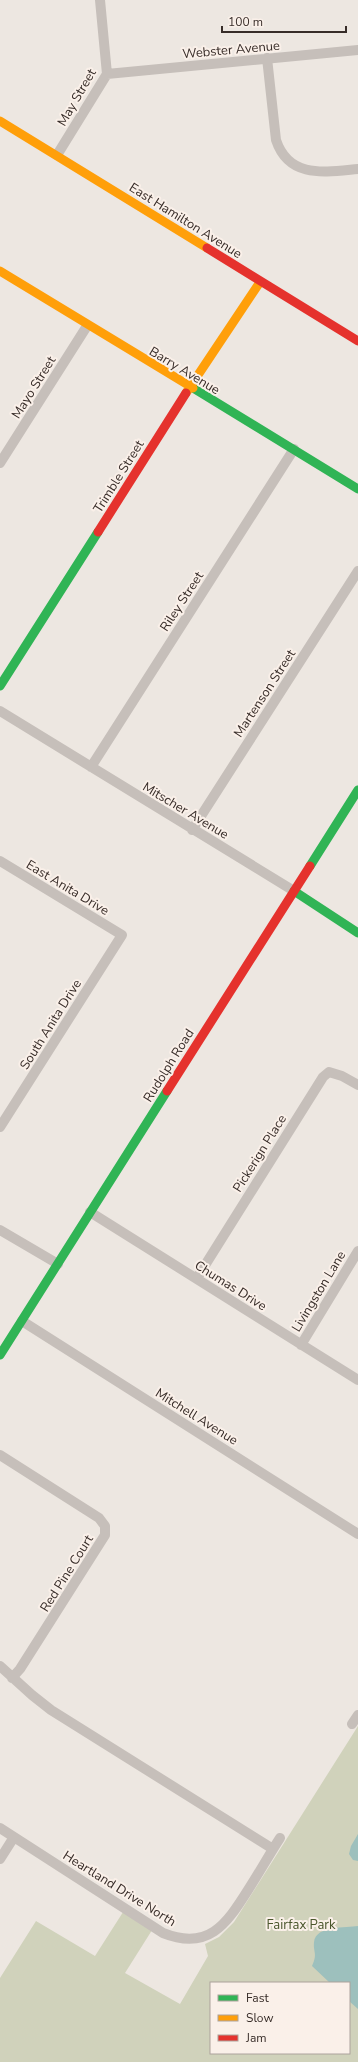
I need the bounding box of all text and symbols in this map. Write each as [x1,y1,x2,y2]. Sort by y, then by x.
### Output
scale bar [222,8,346,34]
text: 100 m [228,14,263,30]
street label: Webster Avenue [182,37,281,63]
street label: May Street [53,65,101,129]
street label: East Hamilton Avenue [126,179,245,263]
street label: Barry Avenue [146,343,223,399]
street label: Mayo Street [8,352,60,422]
street label: Trimble Street [89,436,149,516]
street label: Riley Street [156,568,208,635]
street label: Martenson Street [230,646,300,741]
street label: Mitscher Avenue [139,778,232,844]
street label: East Anita Drive [23,856,112,920]
street label: South Anita Drive [16,976,86,1073]
street label: Rudolph Road [139,1025,199,1106]
street label: Pickerign Place [229,1111,291,1196]
street label: Livingston Lane [288,1248,350,1335]
street label: Chumas Drive [191,1257,270,1315]
street label: Mitchell Avenue [152,1384,241,1449]
street label: Red Pine Court [36,1531,98,1615]
street label: Heartland Drive North [59,1847,179,1931]
park label: Fairfax Park [266,1916,336,1934]
legend [210,1982,350,2054]
text: Fast [246,1990,269,2006]
text: Slow [246,2010,274,2026]
text: Jam [245,2030,267,2046]

